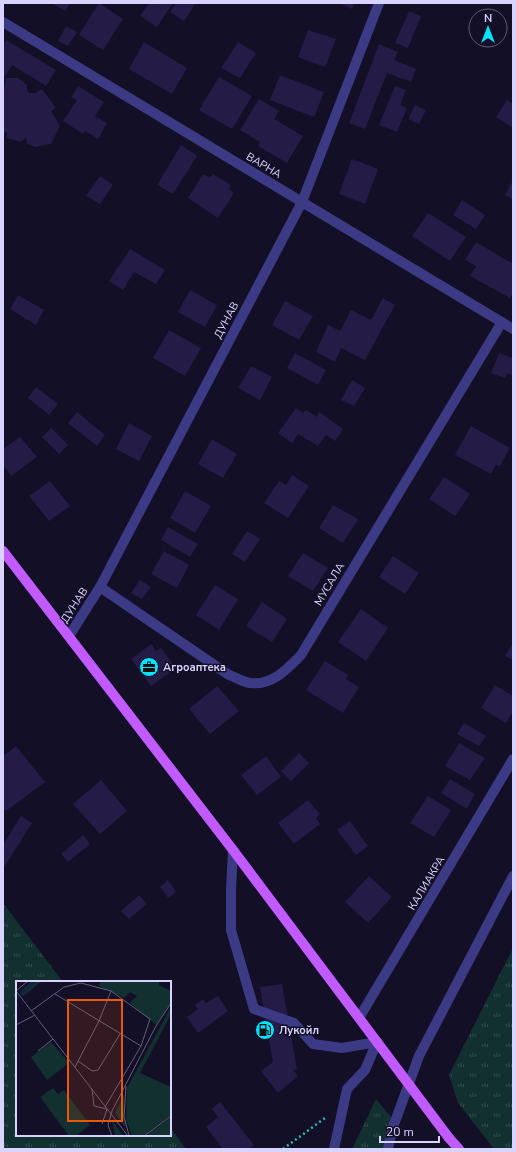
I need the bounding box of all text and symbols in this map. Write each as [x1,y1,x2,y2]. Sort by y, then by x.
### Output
north arrow [468,8,508,48]
text: N [484,11,492,26]
street label: ВАРНА [243,149,284,182]
street label: ДУНАВ [211,299,242,341]
street label: МУСАЛА [311,560,348,608]
street label: ДУНАВ [57,585,91,626]
office icon: Агроаптека [138,656,160,678]
place label: Агроаптека [163,660,226,675]
street label: КАЛИАКРА [404,854,448,913]
inset map [16,981,171,1136]
fuel station icon: Лукойл [254,1019,276,1041]
place label: Лукойл [279,1023,319,1038]
scale bar [380,1118,439,1144]
text: 20 m [386,1124,414,1140]

